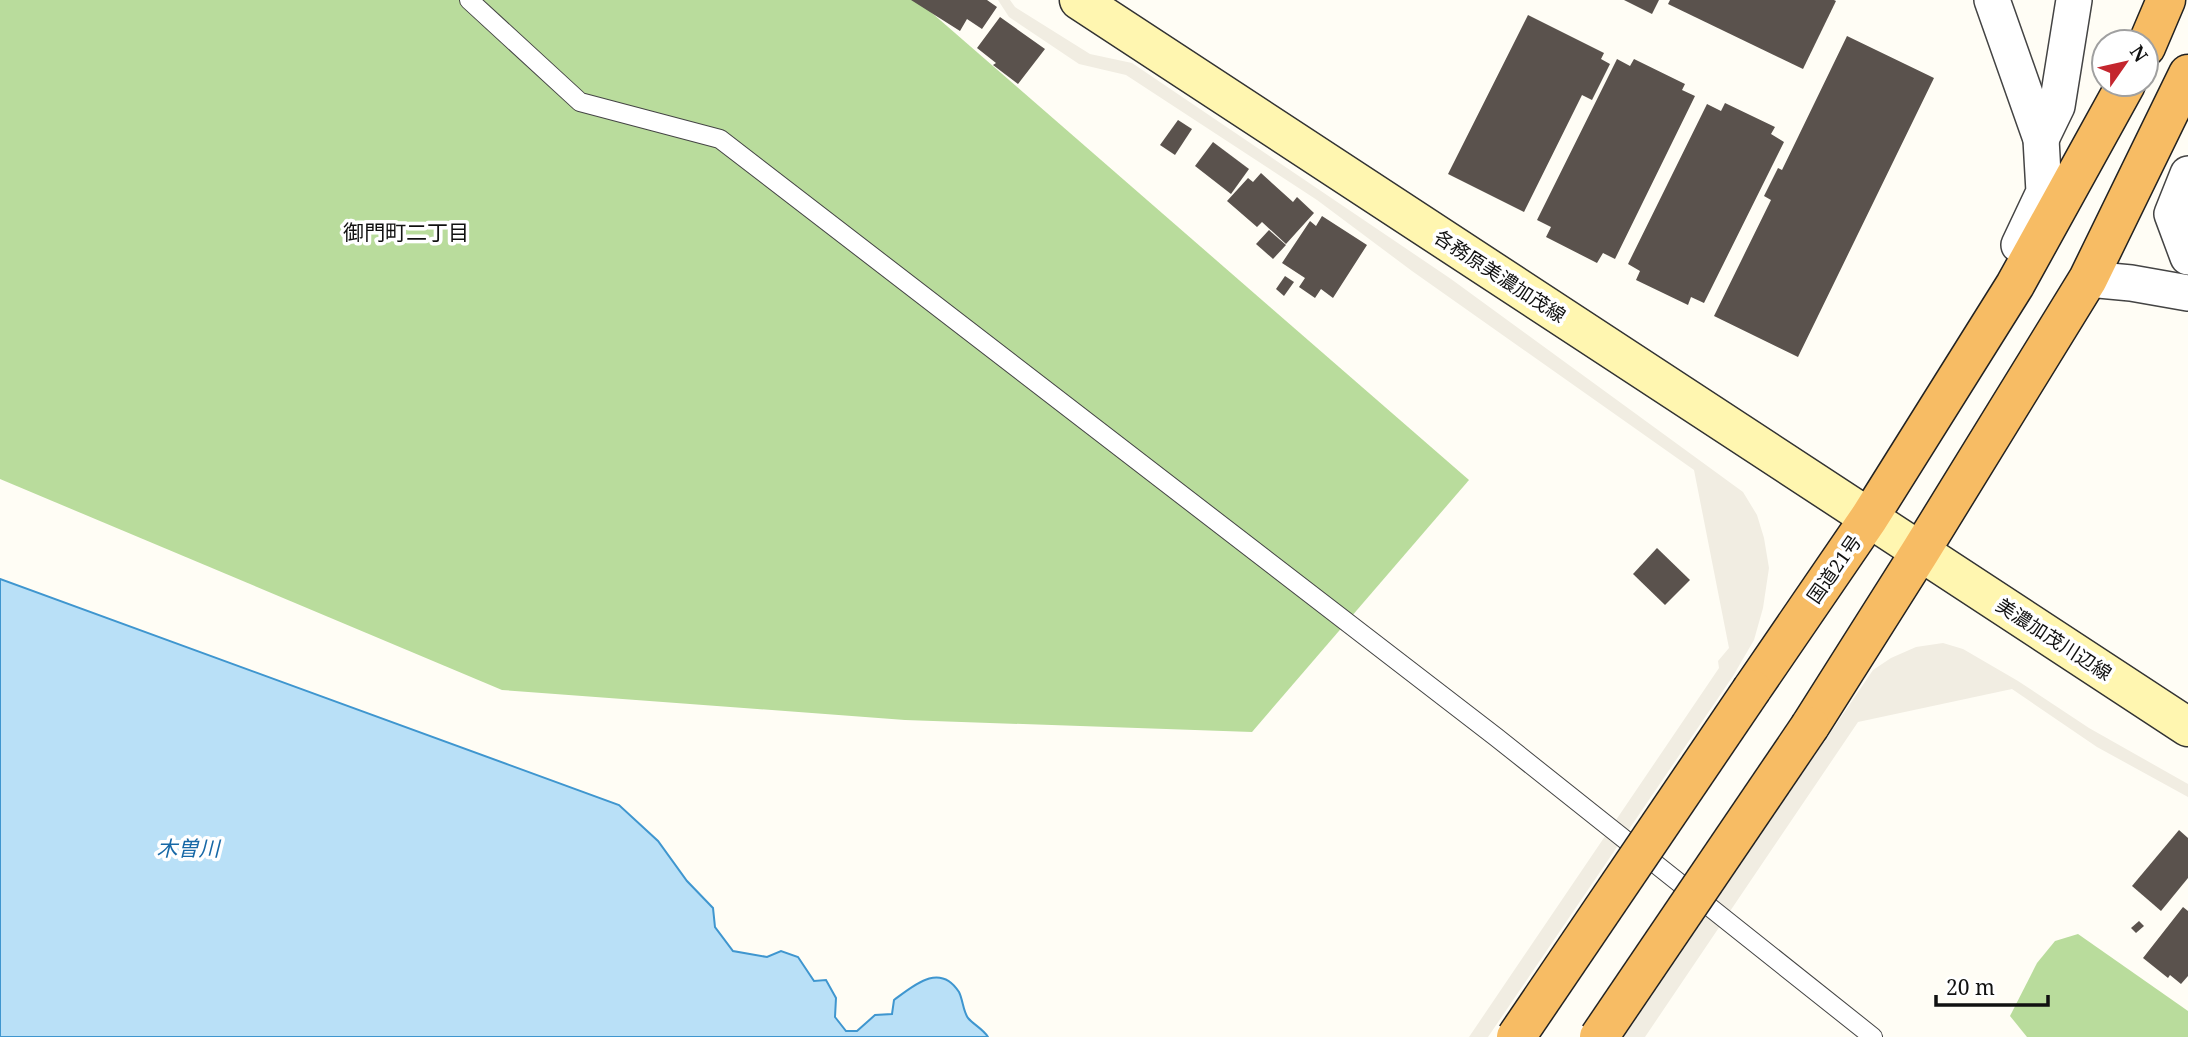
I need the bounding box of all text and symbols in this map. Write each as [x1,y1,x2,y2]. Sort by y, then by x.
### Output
north arrow [2090,28,2160,98]
text: N [2124,40,2154,67]
district label: 御門町二丁目 [343,218,469,246]
street label: 各務原美濃加茂線 [1429,224,1571,328]
street label: 国道21号 [1801,529,1867,609]
street label: 美濃加茂川辺線 [1991,592,2117,686]
water label: 木曽川 [157,834,221,862]
scale bar [1936,964,2048,1008]
text: 20 m [1946,973,1995,1001]

